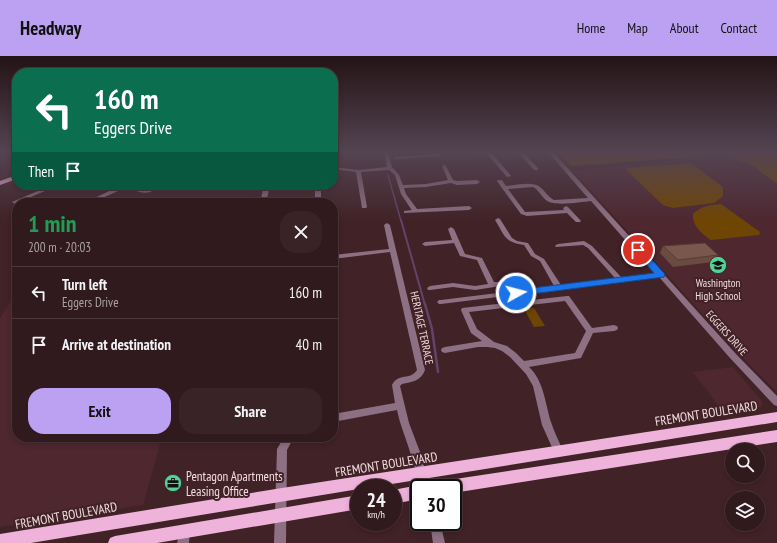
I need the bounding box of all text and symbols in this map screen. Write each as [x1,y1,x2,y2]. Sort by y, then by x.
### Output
text: Headway [20,16,81,40]
text: Home [577,19,605,37]
text: Map [627,19,648,37]
text: About [670,19,699,37]
text: Contact [721,19,757,37]
text: 160 m [94,80,158,117]
icon: left [28,84,80,136]
text: Eggers Drive [94,116,172,139]
icon: arrive [62,160,84,182]
text: Then [28,162,54,181]
text: 1 min [28,208,76,239]
button: close [280,211,322,253]
pin [621,233,655,267]
text: 200 m · 20:03 [28,239,91,256]
icon: arrive [627,239,649,261]
school or university icon: Washington High School [708,255,728,275]
position arrow [495,272,537,314]
text: Turn left [62,275,107,294]
place label: Washington High School [695,276,741,303]
icon: left [28,282,50,304]
text: 160 m [289,283,322,302]
street label: HERITAGE TERRACE [407,290,437,366]
text: Eggers Drive [62,294,119,311]
street label: EGGERS DRIVE [703,308,751,359]
icon: arrive [28,334,50,356]
text: Arrive at destination [62,335,171,354]
text: 40 m [296,335,322,354]
button: Exit [28,388,171,434]
button: Share [179,388,322,434]
street label: FREMONT BOULEVARD [654,397,759,430]
map controls [725,443,765,531]
button: search [725,443,765,483]
street label: FREMONT BOULEVARD [334,448,439,481]
place label: Pentagon Apartments Leasing Office [186,468,283,500]
office icon: Pentagon Apartments Leasing Office [163,473,183,493]
speed limit sign: 30 [410,479,462,531]
text: 24 [366,487,386,513]
button: layers [725,491,765,531]
street label: FREMONT BOULEVARD [14,498,119,533]
text: km/h [367,508,385,521]

